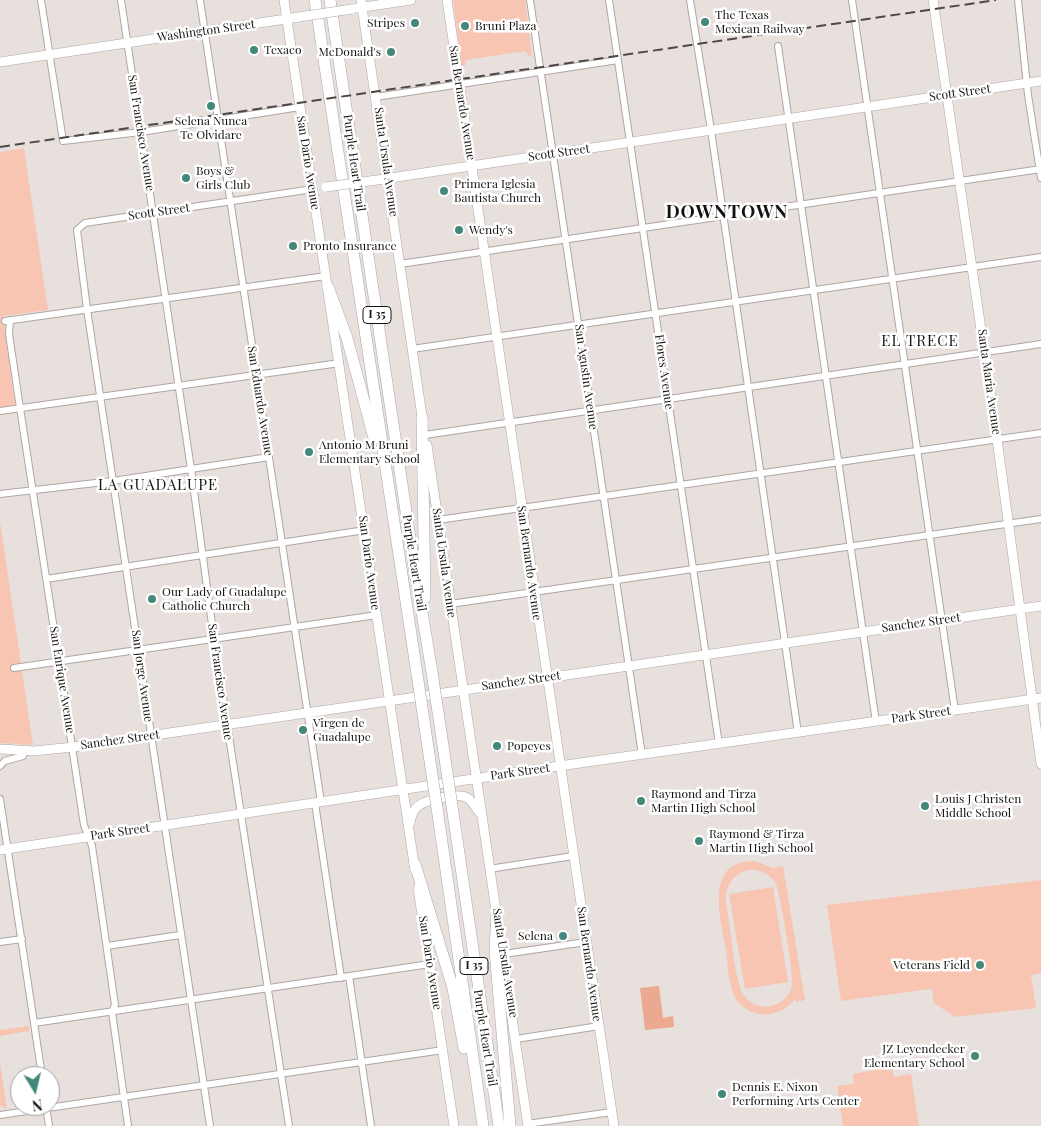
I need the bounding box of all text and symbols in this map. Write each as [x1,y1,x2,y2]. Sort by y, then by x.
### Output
place label: The Texas Mexican Railway [715,8,805,36]
place label: Stripes [367,16,405,30]
marker: The Texas Mexican Railway [699,16,711,28]
street label: Washington Street [156,17,256,45]
marker: Stripes [409,17,421,29]
place label: Bruni Plaza [475,19,536,33]
marker: Bruni Plaza [459,20,471,32]
place label: Texaco [264,43,301,57]
marker: Texaco [248,44,260,56]
place label: McDonald's [319,45,381,59]
street label: San Bernardo Avenue [446,45,478,161]
marker: McDonald's [385,46,397,58]
street label: San Francisco Avenue [125,74,157,192]
street label: Scott Street [928,82,992,104]
marker: Selena Nunca Te Olvidare [205,100,217,112]
street label: Santa Ursula Avenue [371,106,401,218]
place label: Selena Nunca Te Olvidare [175,114,247,142]
street label: Purple Heart Trail [340,114,368,212]
street label: San Dario Avenue [293,115,323,211]
street label: Scott Street [527,142,591,164]
place label: Boys & Girls Club [196,164,250,192]
marker: Boys & Girls Club [180,172,192,184]
place label: Primera Iglesia Bautista Church [454,177,541,205]
marker: Primera Iglesia Bautista Church [438,185,450,197]
street label: Scott Street [127,201,191,223]
district label: DOWNTOWN [665,201,789,223]
place label: Wendy's [469,223,513,237]
marker: Wendy's [453,224,465,236]
place label: Pronto Insurance [303,239,397,253]
marker: Pronto Insurance [287,240,299,252]
road number: I 35 [363,306,391,324]
street label: San Agustin Avenue [571,323,601,431]
street label: Santa Maria Avenue [974,328,1004,436]
district label: EL TRECE [880,332,960,350]
street label: Flores Avenue [652,333,676,411]
street label: San Eduardo Avenue [244,345,276,457]
place label: Antonio M Bruni Elementary School [319,438,420,466]
marker: Antonio M Bruni Elementary School [303,446,315,458]
district label: LA GUADALUPE [96,476,220,494]
street label: San Bernardo Avenue [514,505,544,621]
street label: Santa Ursula Avenue [429,507,459,619]
street label: Purple Heart Trail [399,514,429,612]
street label: San Dario Avenue [355,515,383,611]
place label: Our Lady of Guadalupe Catholic Church [162,585,287,613]
marker: Our Lady of Guadalupe Catholic Church [146,593,158,605]
street label: Sanchez Street [881,610,961,636]
street label: San Francisco Avenue [205,623,235,741]
street label: San Enrique Avenue [46,625,78,735]
street label: San Jorge Avenue [128,629,156,723]
street label: Sanchez Street [481,668,561,694]
street label: Park Street [890,704,952,726]
place label: Virgen de Guadalupe [313,716,371,744]
marker: Virgen de Guadalupe [297,724,309,736]
street label: Sanchez Street [80,727,160,753]
place label: Popeyes [507,739,551,753]
marker: Popeyes [491,740,503,752]
street label: Park Street [489,761,551,783]
place label: Raymond and Tirza Martin High School [651,787,756,815]
place label: Louis J Christen Middle School [935,792,1021,820]
marker: Raymond and Tirza Martin High School [635,795,647,807]
marker: Louis J Christen Middle School [919,800,931,812]
street label: Park Street [89,821,151,843]
place label: Raymond & Tirza Martin High School [709,827,813,855]
marker: Raymond & Tirza Martin High School [693,835,705,847]
street label: San Bernardo Avenue [574,906,604,1022]
street label: Santa Ursula Avenue [489,907,521,1019]
street label: San Dario Avenue [415,915,445,1011]
place label: Selena [518,929,553,943]
marker: Selena [557,930,569,942]
road number: I 35 [460,958,488,974]
place label: Veterans Field [893,958,970,972]
marker: Veterans Field [974,959,986,971]
street label: Purple Heart Trail [470,989,500,1087]
place label: JZ Leyendecker Elementary School [864,1042,965,1070]
marker: JZ Leyendecker Elementary School [969,1050,981,1062]
north arrow [10,1066,60,1116]
place label: Dennis E. Nixon Performing Arts Center [732,1080,859,1108]
marker: Dennis E. Nixon Performing Arts Center [716,1088,728,1100]
text: N [31,1095,44,1115]

